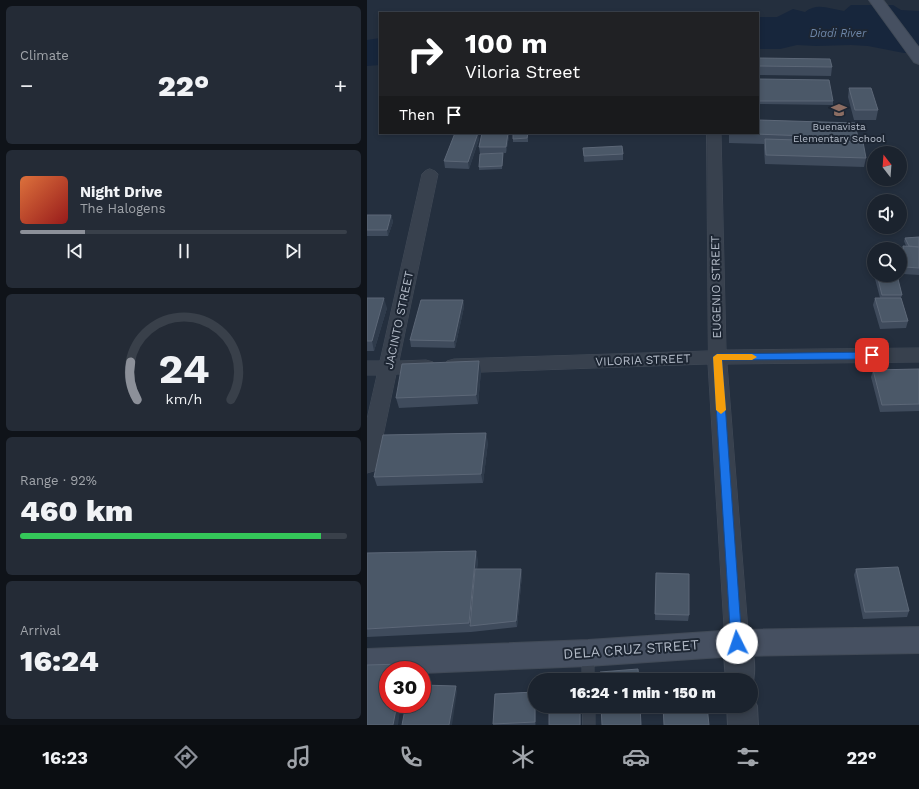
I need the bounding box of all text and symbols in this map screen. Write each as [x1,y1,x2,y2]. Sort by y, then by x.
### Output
text: 100 m [465,27,548,60]
water label: Diadi River [810,27,867,40]
icon: right [399,28,451,80]
text: Climate [20,48,69,63]
text: Viloria Street [465,61,580,82]
text: 22° [158,68,209,103]
text: − [20,73,33,98]
text: + [334,73,347,98]
school or university icon: Buenavista Elementary School [830,101,848,119]
icon: arrive [443,104,465,126]
text: Then [399,106,435,124]
place label: Buenavista Elementary School [793,121,885,144]
north arrow [867,146,907,186]
map controls [867,146,907,282]
text: Night Drive [80,183,163,201]
button: sound [867,194,907,234]
text: The Halogens [80,201,166,216]
street label: EUGENIO STREET [708,235,724,339]
icon: previous [64,240,86,262]
icon: pause [173,240,195,262]
icon: next [282,240,304,262]
button: search [867,242,907,282]
street label: JACINTO STREET [382,270,416,370]
pin [855,338,889,372]
text: 24 [158,344,209,393]
icon: arrive [861,344,883,366]
street label: VILORIA STREET [595,351,691,369]
text: km/h [165,391,202,407]
text: Range · 92% [20,473,97,488]
text: 460 km [20,493,133,528]
position arrow [716,622,758,664]
text: Arrival [20,623,61,638]
street label: DELA CRUZ STREET [563,636,700,662]
text: 16:24 [20,643,99,678]
speed limit sign: 30 [379,661,431,713]
text: 16:24 · 1 min · 150 m [570,684,716,702]
icon: directions [172,743,200,771]
icon: music [285,743,313,771]
icon: phone [397,743,425,771]
icon: climate [509,743,537,771]
icon: car [622,743,650,771]
icon: filters [734,743,762,771]
text: 16:23 [42,747,88,768]
text: 22° [846,747,877,768]

